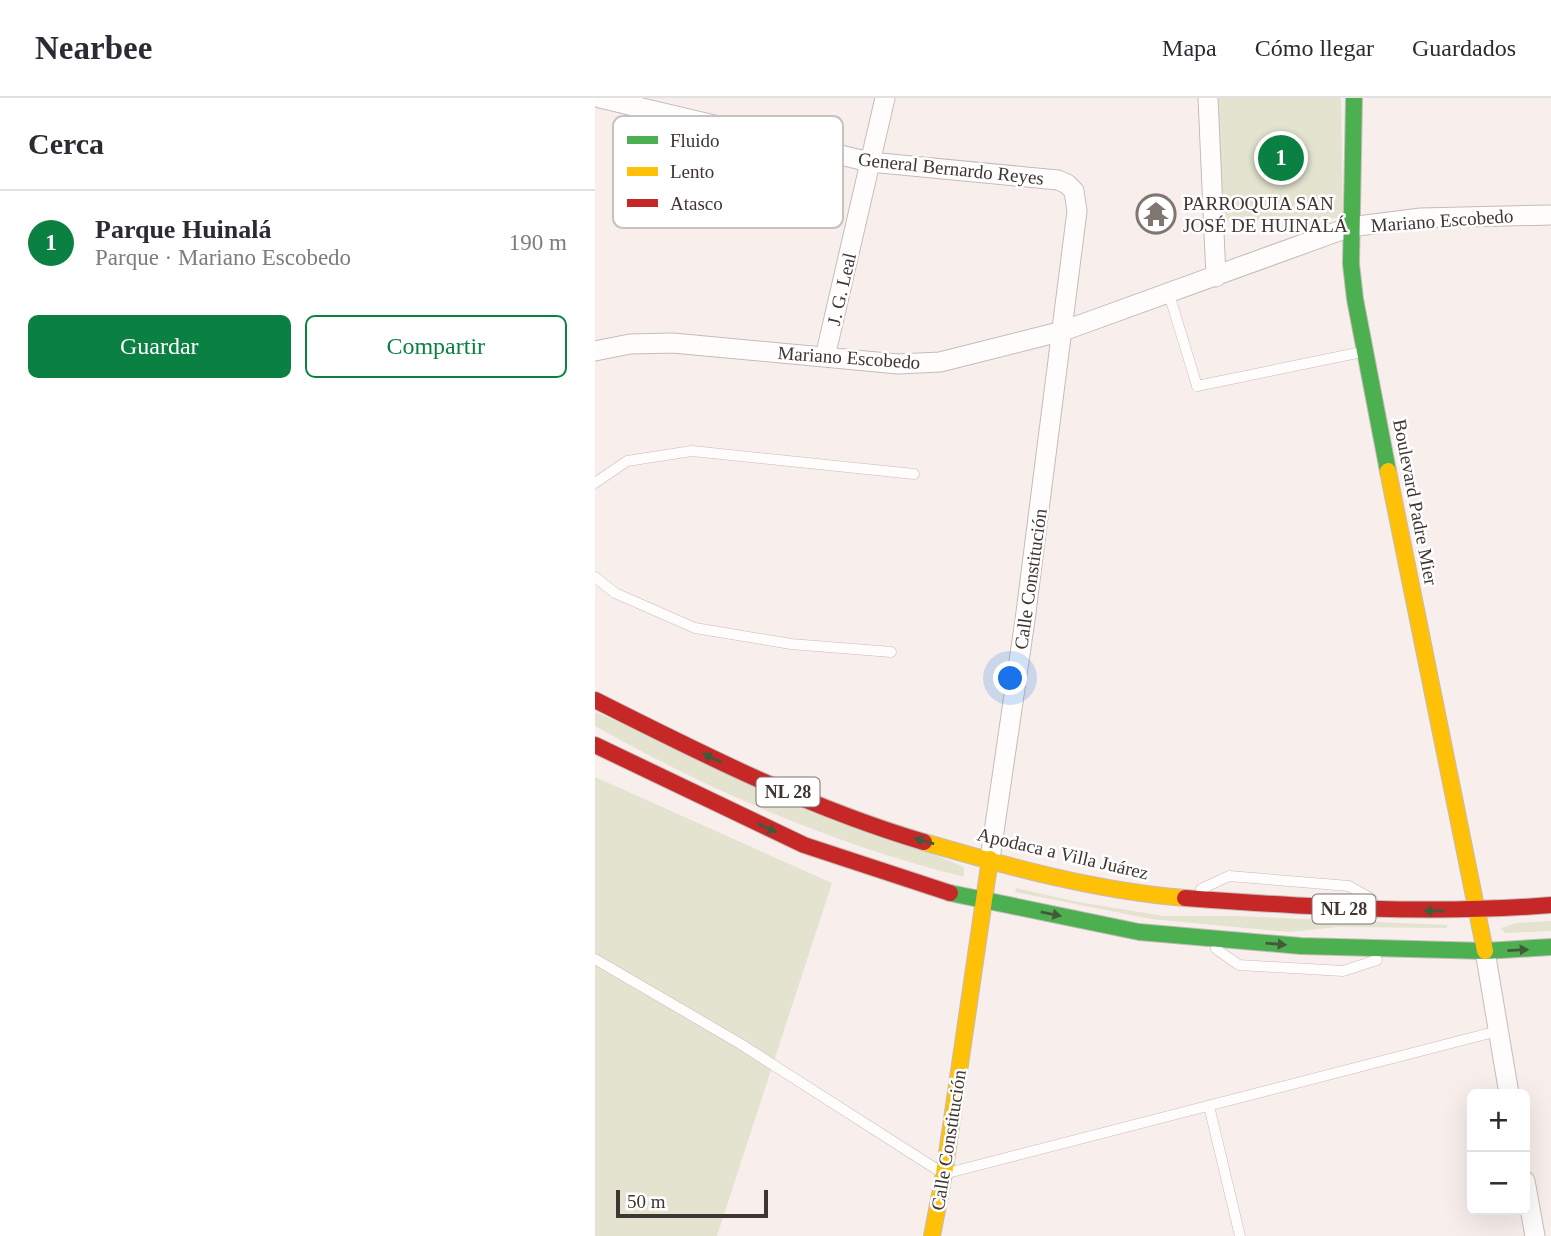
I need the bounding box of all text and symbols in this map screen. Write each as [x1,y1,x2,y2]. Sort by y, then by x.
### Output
text: Nearbee [35,30,152,66]
text: Mapa [1162,35,1217,61]
text: Cómo llegar [1255,35,1374,61]
text: Guardados [1412,35,1516,61]
legend [613,116,843,228]
text: Cerca [28,127,104,160]
text: Fluido [670,130,720,151]
pin: 1 [1258,132,1304,184]
street label: General Bernardo Reyes [857,148,1045,189]
text: Lento [670,161,714,182]
text: Atasco [670,193,723,214]
temple icon: PARROQUIA SAN JOSÉ DE HUINALÁ [1135,193,1177,235]
place label: PARROQUIA SAN JOSÉ DE HUINALÁ [1183,193,1348,236]
street label: Mariano Escobedo [1370,205,1514,236]
text: Parque Huinalá [95,215,272,244]
text: 1 [45,230,57,255]
text: 190 m [509,230,567,255]
text: Parque · Mariano Escobedo [95,245,351,270]
street label: J. G. Leal [823,251,860,327]
button: Guardar [28,315,291,378]
button: Compartir [305,315,567,378]
street label: Mariano Escobedo [777,342,921,373]
street label: Boulevard Padre Mier [1389,417,1442,588]
street label: Calle Constitución [1010,507,1051,651]
your location [993,661,1027,695]
one-way arrow [702,752,722,764]
road number: NL 28 [757,778,819,806]
one-way arrow [757,822,777,834]
street label: Apodaca a Villa Juárez [975,824,1151,883]
one-way arrow [913,835,935,846]
road number: NL 28 [1313,894,1375,924]
one-way arrow [1423,905,1445,916]
one-way arrow [1040,909,1062,920]
one-way arrow [1266,939,1288,950]
one-way arrow [1507,944,1529,955]
street label: Calle Constitución [927,1068,970,1212]
map controls [1467,1089,1530,1215]
button: + [1467,1089,1530,1152]
button: − [1467,1152,1530,1215]
scale bar [616,1187,768,1219]
text: 50 m [627,1191,666,1212]

